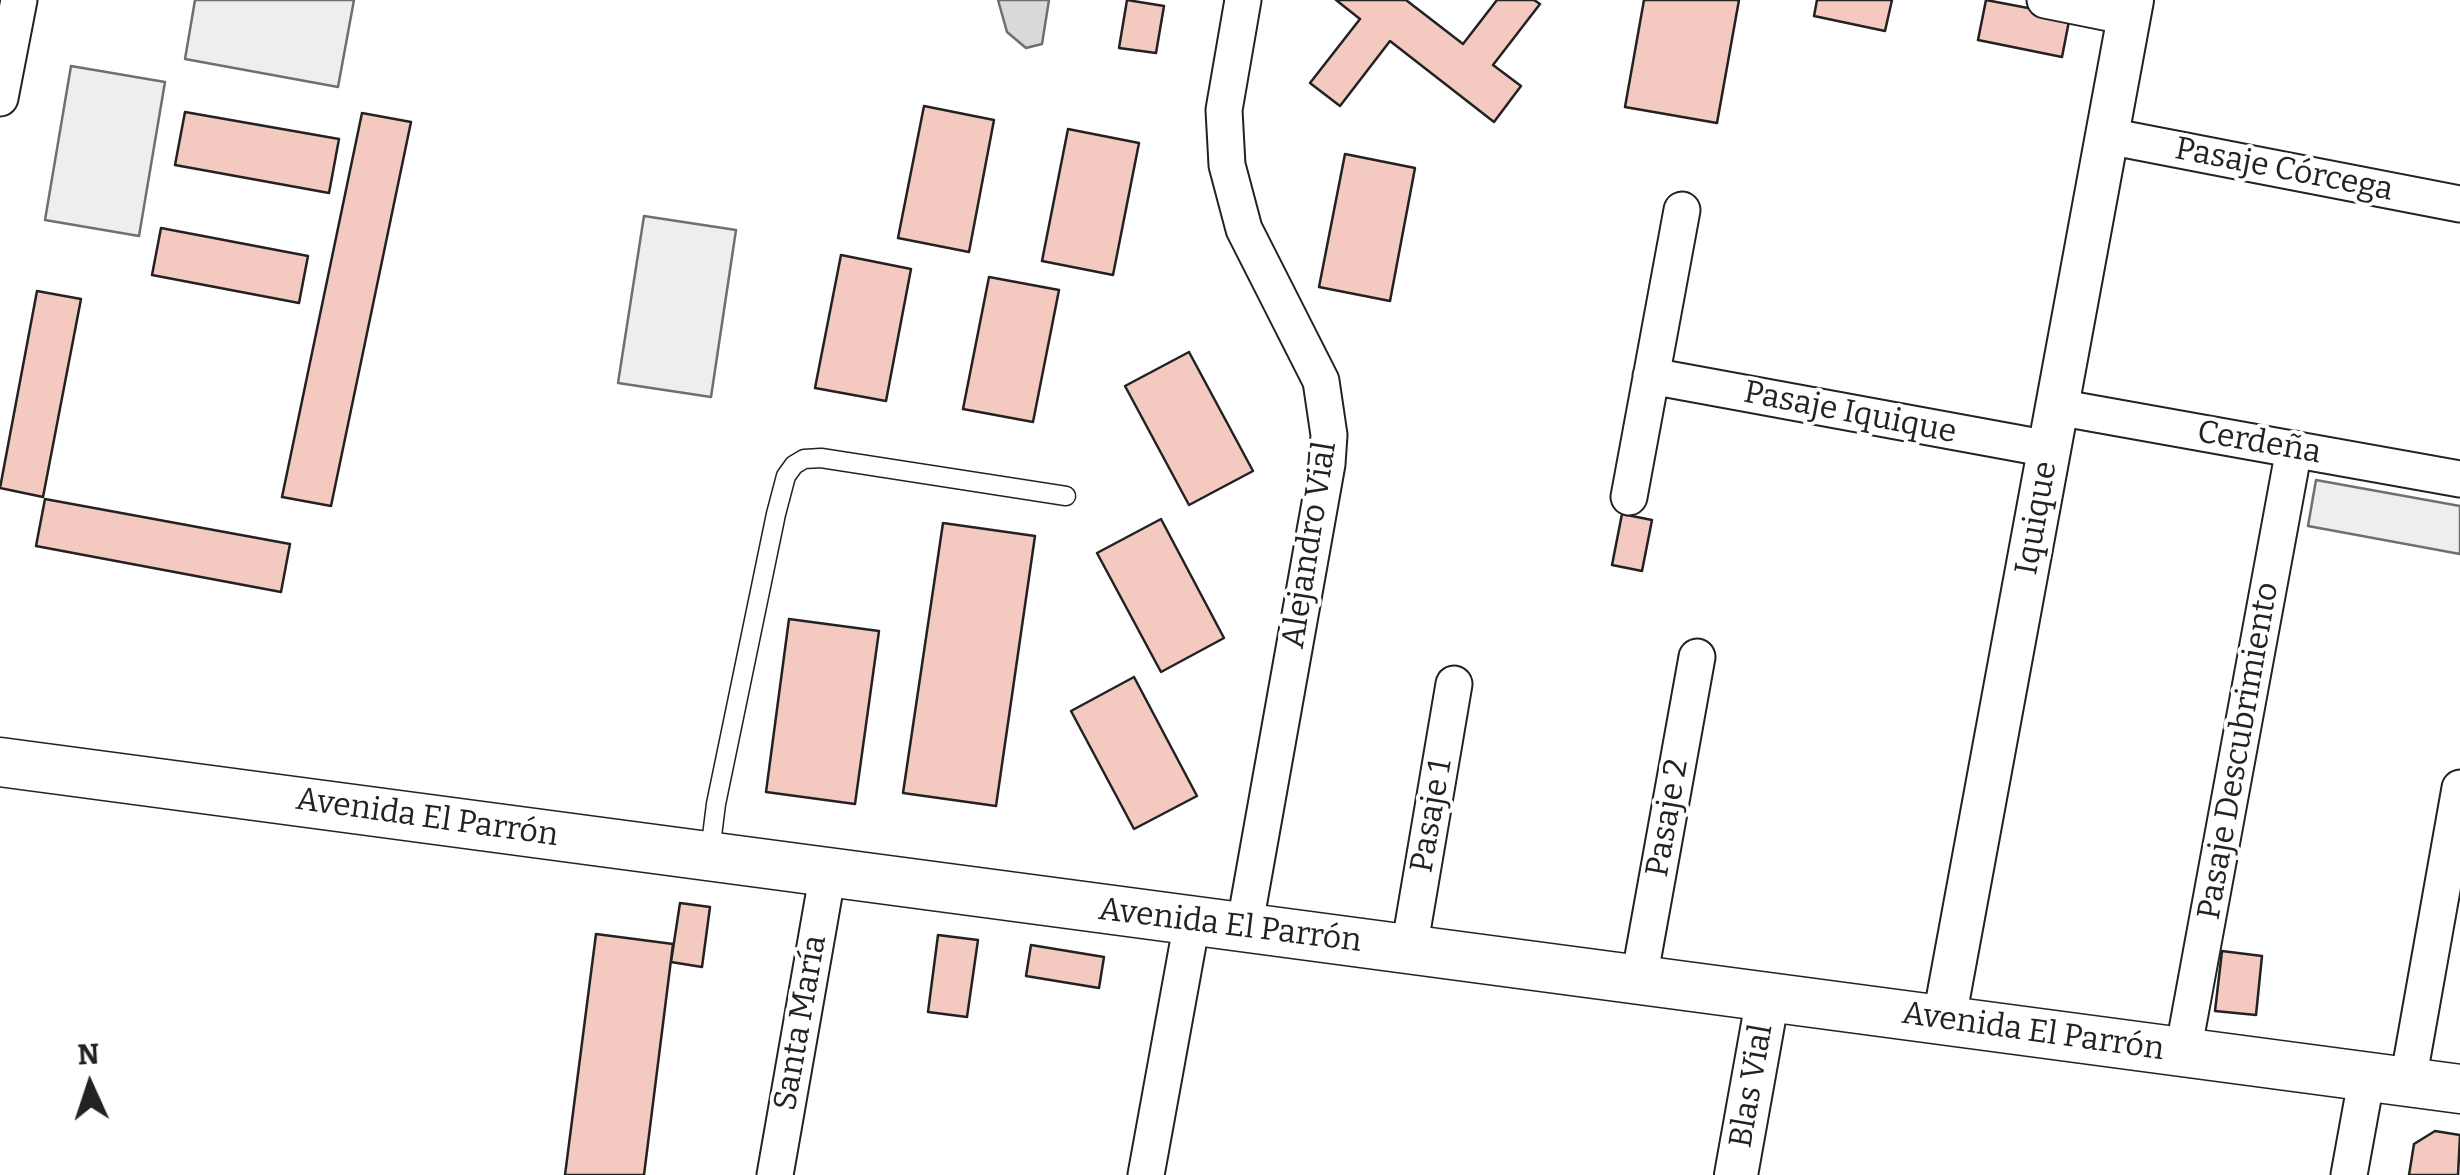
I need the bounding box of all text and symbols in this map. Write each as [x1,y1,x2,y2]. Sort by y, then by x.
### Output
street label: Pasaje Córcega [2172,130,2396,210]
street label: Pasaje Iquique [1741,374,1959,452]
street label: Cerdeña [2194,413,2324,473]
street label: Alejandro Vial [1275,439,1345,651]
street label: Iquique [2008,458,2066,578]
street label: Pasaje Descubrimiento [2190,579,2288,923]
street label: Pasaje 1 [1403,756,1461,876]
street label: Pasaje 2 [1639,756,1697,880]
street label: Avenida El Parrón [294,781,560,855]
street label: Avenida El Parrón [1097,891,1363,961]
street label: Santa María [767,932,835,1114]
street label: Avenida El Parrón [1900,995,2166,1069]
street label: Blas Vial [1722,1021,1782,1151]
north arrow [40,1035,140,1135]
text: N [77,1037,100,1072]

